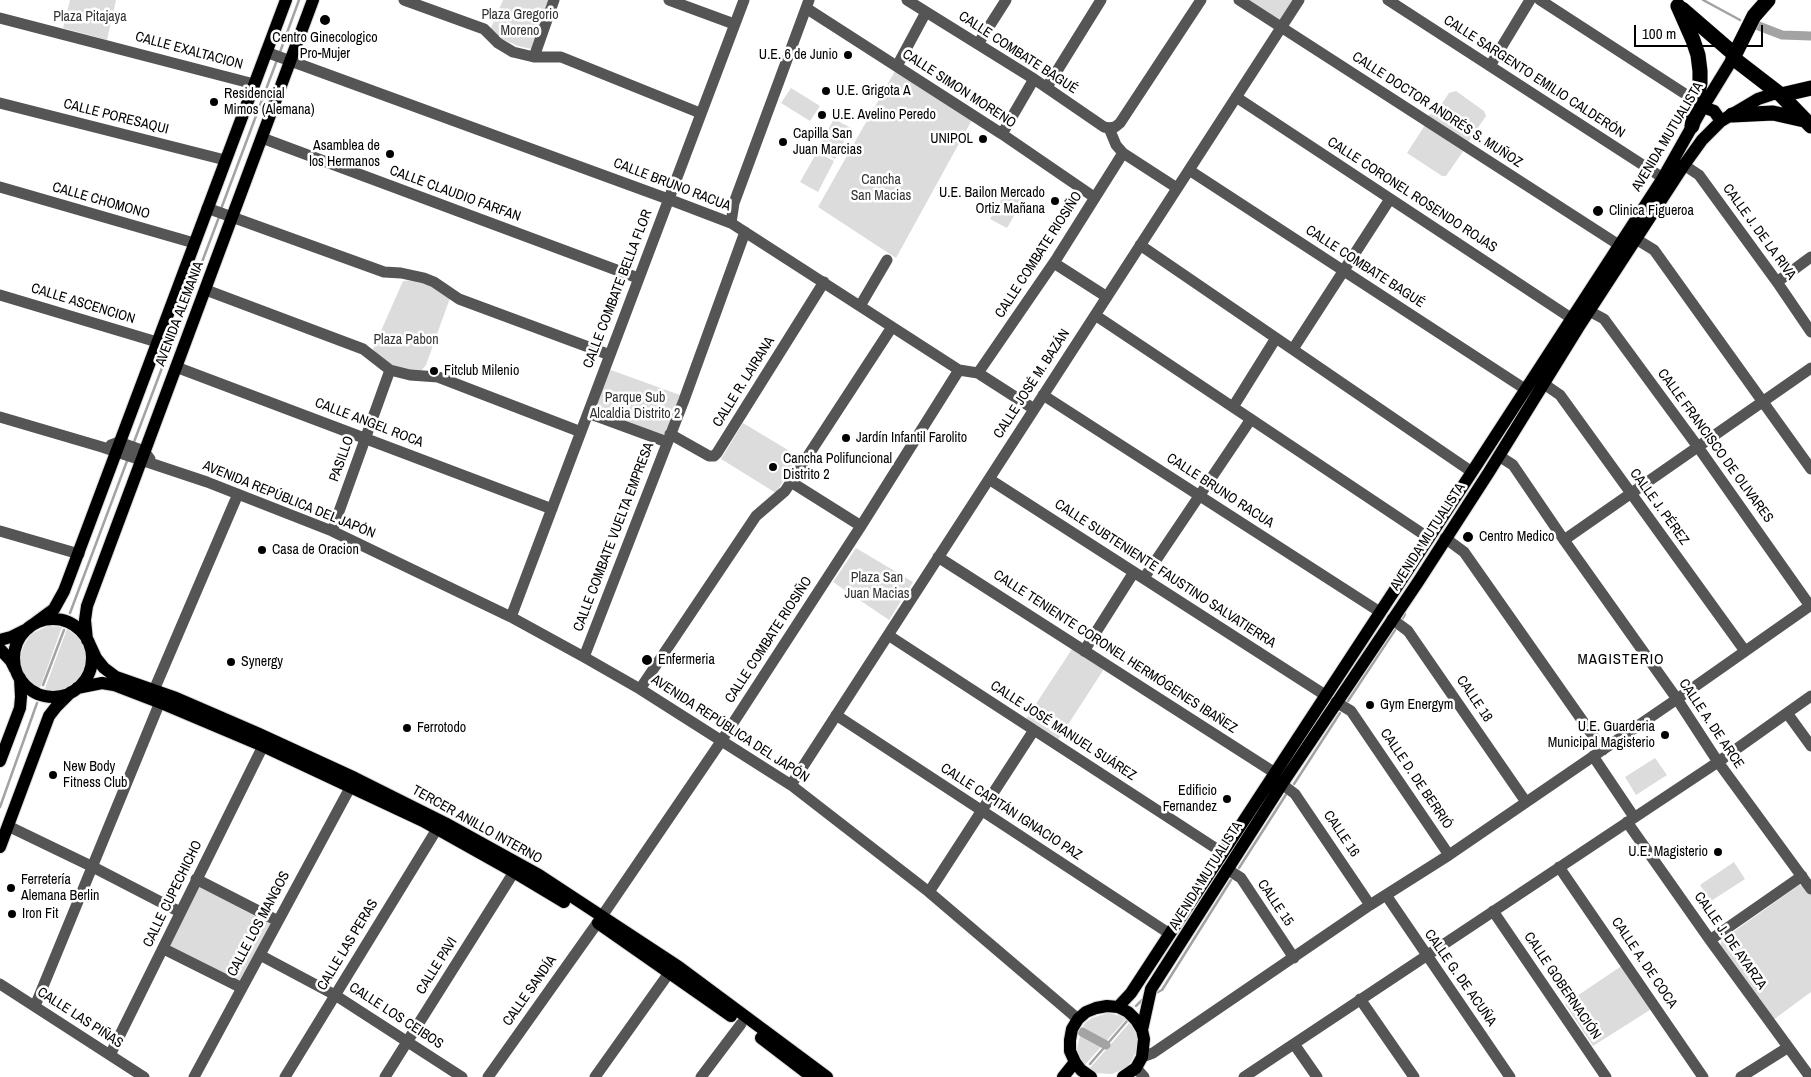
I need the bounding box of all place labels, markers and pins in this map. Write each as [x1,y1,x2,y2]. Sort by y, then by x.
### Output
marker: Centro Ginecologico Pro-Mujer [318,13,332,27]
place label: Centro Ginecologico Pro-Mujer [272,30,378,62]
place label: U.E. 6 de Junio [759,47,838,63]
marker: U.E. 6 de Junio [842,49,854,61]
place label: U.E. Grigota A [836,83,911,99]
marker: U.E. Grigota A [820,85,832,97]
place label: Residencial Mimos (Alemana) [224,86,315,118]
marker: Residencial Mimos (Alemana) [208,96,220,108]
place label: U.E. Avelino Peredo [832,107,936,123]
marker: U.E. Avelino Peredo [816,109,828,121]
place label: Capilla San Juan Marcias [793,126,862,158]
place label: UNIPOL [930,131,973,147]
marker: UNIPOL [977,133,989,145]
marker: Capilla San Juan Marcias [777,136,789,148]
place label: Asamblea de los Hermanos [309,138,380,170]
marker: Asamblea de los Hermanos [384,148,396,160]
place label: U.E. Bailon Mercado Ortiz Mañana [939,185,1045,218]
marker: U.E. Bailon Mercado Ortiz Mañana [1049,195,1061,207]
place label: Clinica Figueroa [1609,203,1694,219]
marker: Clinica Figueroa [1591,204,1605,218]
place label: Fitclub Milenio [444,363,519,379]
marker: Fitclub Milenio [428,365,440,377]
place label: Jardín Infantil Farolito [856,430,967,446]
marker: Jardín Infantil Farolito [840,432,852,444]
place label: Cancha Polifuncional Distrito 2 [783,451,892,484]
marker: Cancha Polifuncional Distrito 2 [767,461,779,473]
place label: Centro Medico [1479,529,1554,545]
marker: Centro Medico [1461,530,1475,544]
place label: Casa de Oracion [272,542,359,558]
marker: Casa de Oracion [256,544,268,556]
place label: Enfermeria [658,652,715,668]
marker: Enfermeria [640,653,654,667]
place label: Synergy [241,654,283,670]
marker: Synergy [225,656,237,668]
place label: Gym Energym [1380,697,1453,713]
marker: Gym Energym [1364,699,1376,711]
place label: U.E. Guarderia Municipal Magisterio [1548,719,1655,752]
place label: Ferrotodo [417,720,466,736]
marker: Ferrotodo [401,722,413,734]
marker: U.E. Guarderia Municipal Magisterio [1659,729,1671,741]
place label: New Body Fitness Club [63,759,127,792]
marker: New Body Fitness Club [47,769,59,781]
place label: Edificio Fernandez [1163,783,1217,816]
marker: Edificio Fernandez [1221,793,1233,805]
place label: U.E. Magisterio [1628,844,1708,860]
marker: U.E. Magisterio [1712,846,1724,858]
place label: Ferretería Alemana Berlin [21,872,99,904]
marker: Ferretería Alemana Berlin [5,882,17,894]
place label: Iron Fit [22,906,58,922]
marker: Iron Fit [6,908,18,920]

